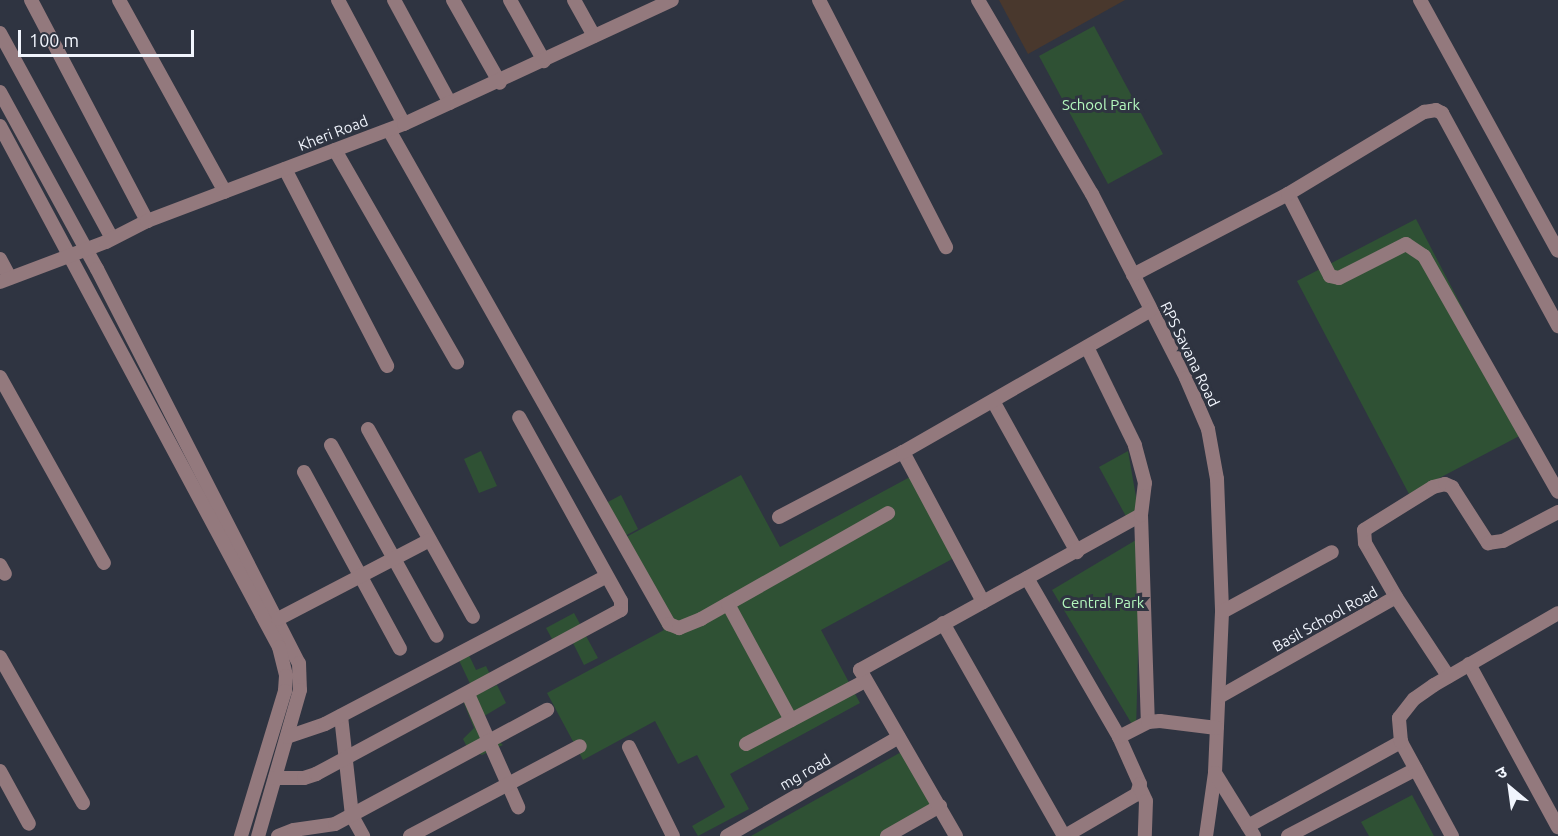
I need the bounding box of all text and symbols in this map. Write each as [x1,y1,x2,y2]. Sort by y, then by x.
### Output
scale bar [21,18,196,56]
text: 100 m [29,30,79,50]
park label: School Park [1062,96,1140,114]
street label: Kheri Road [296,111,370,155]
street label: RPS Savana Road [1157,299,1223,409]
street label: Basil School Road [1269,583,1381,655]
park label: Central Park [1062,594,1144,612]
street label: mg road [776,750,834,794]
north arrow [1480,758,1540,818]
text: उ [1493,762,1510,782]

